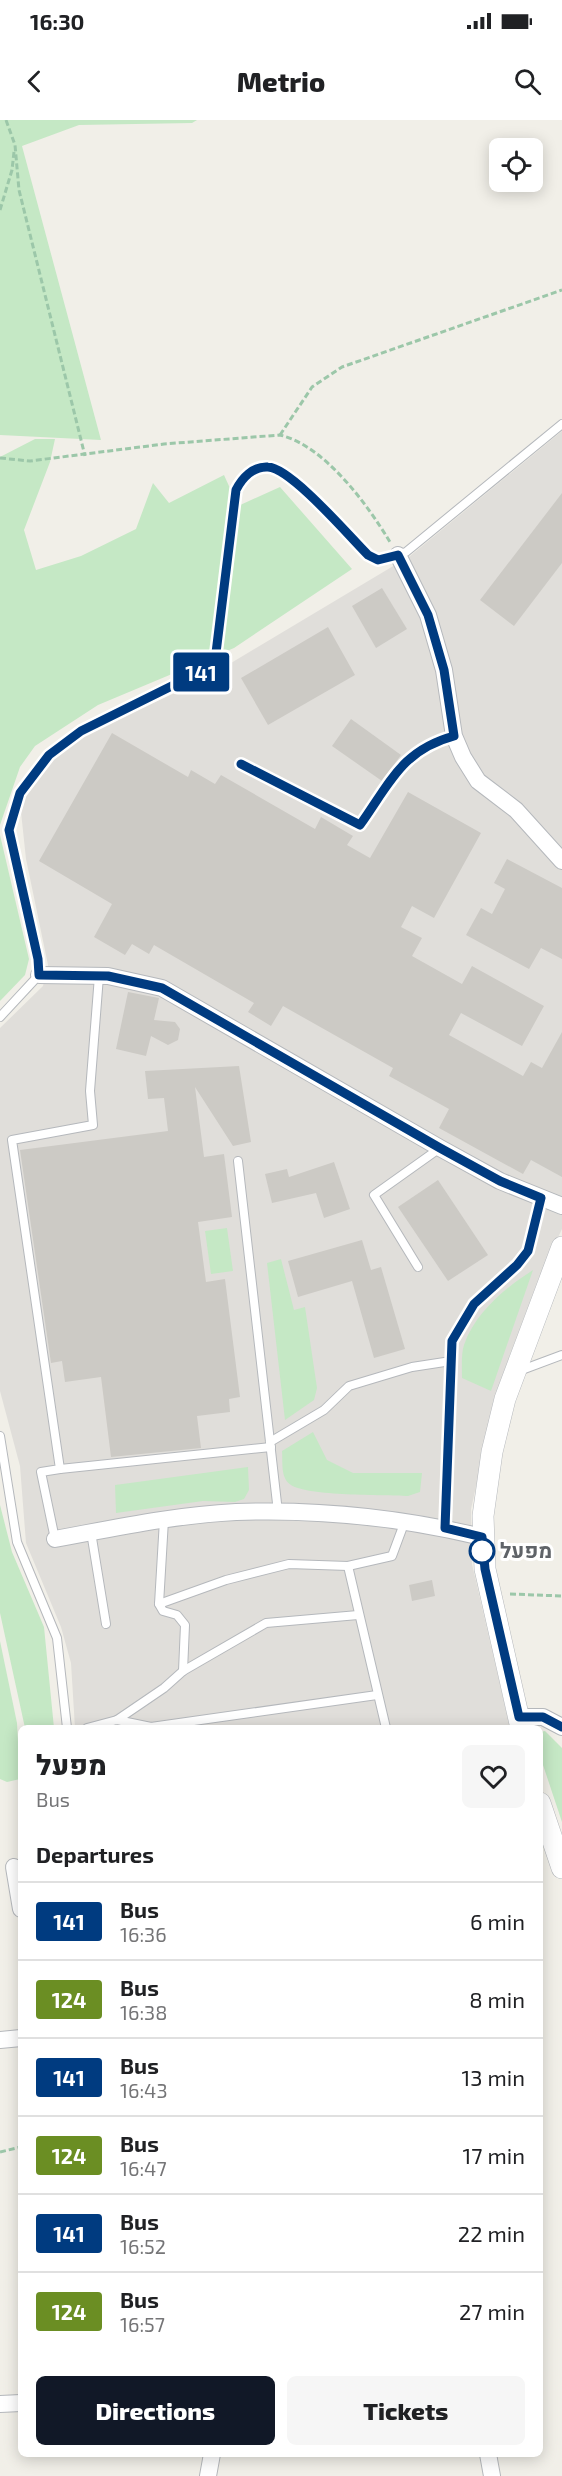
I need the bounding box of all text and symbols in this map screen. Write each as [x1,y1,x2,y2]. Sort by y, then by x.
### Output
text: 16:30 [30,8,85,34]
icon: back [18,65,51,98]
text: Metrio [237,65,325,97]
icon: search [511,65,544,98]
map controls [489,138,543,192]
button: locate [489,138,543,192]
line badge: 141 [166,652,236,692]
text: 141 [185,660,217,685]
place label: מפעל [500,1537,552,1562]
marker: מפעל [469,1538,495,1564]
button: heart [462,1745,525,1808]
text: מפעל [36,1747,107,1781]
text: Bus [36,1787,70,1811]
text: Departures [36,1841,154,1867]
text: Bus [120,1896,159,1922]
text: 6 min [470,1908,525,1934]
text: 141 [53,1909,85,1934]
text: 16:36 [120,1922,167,1946]
text: Bus [120,1974,159,2000]
text: 8 min [469,1986,525,2012]
text: 124 [52,1987,86,2012]
text: 16:38 [120,2000,167,2024]
text: Bus [120,2052,159,2078]
text: 13 min [462,2064,525,2090]
text: 141 [53,2065,85,2090]
text: 16:43 [120,2078,168,2102]
text: Bus [120,2130,159,2156]
text: 17 min [463,2142,525,2168]
text: 124 [52,2143,86,2168]
text: 16:47 [120,2156,167,2180]
text: Bus [120,2208,159,2234]
text: 22 min [458,2220,525,2246]
text: 141 [53,2221,85,2246]
text: 16:52 [120,2234,166,2258]
text: Bus [120,2286,159,2312]
text: 27 min [459,2298,525,2324]
text: 124 [52,2299,86,2324]
text: 16:57 [120,2312,165,2336]
button: Directions [36,2376,275,2445]
button: Tickets [287,2376,525,2445]

